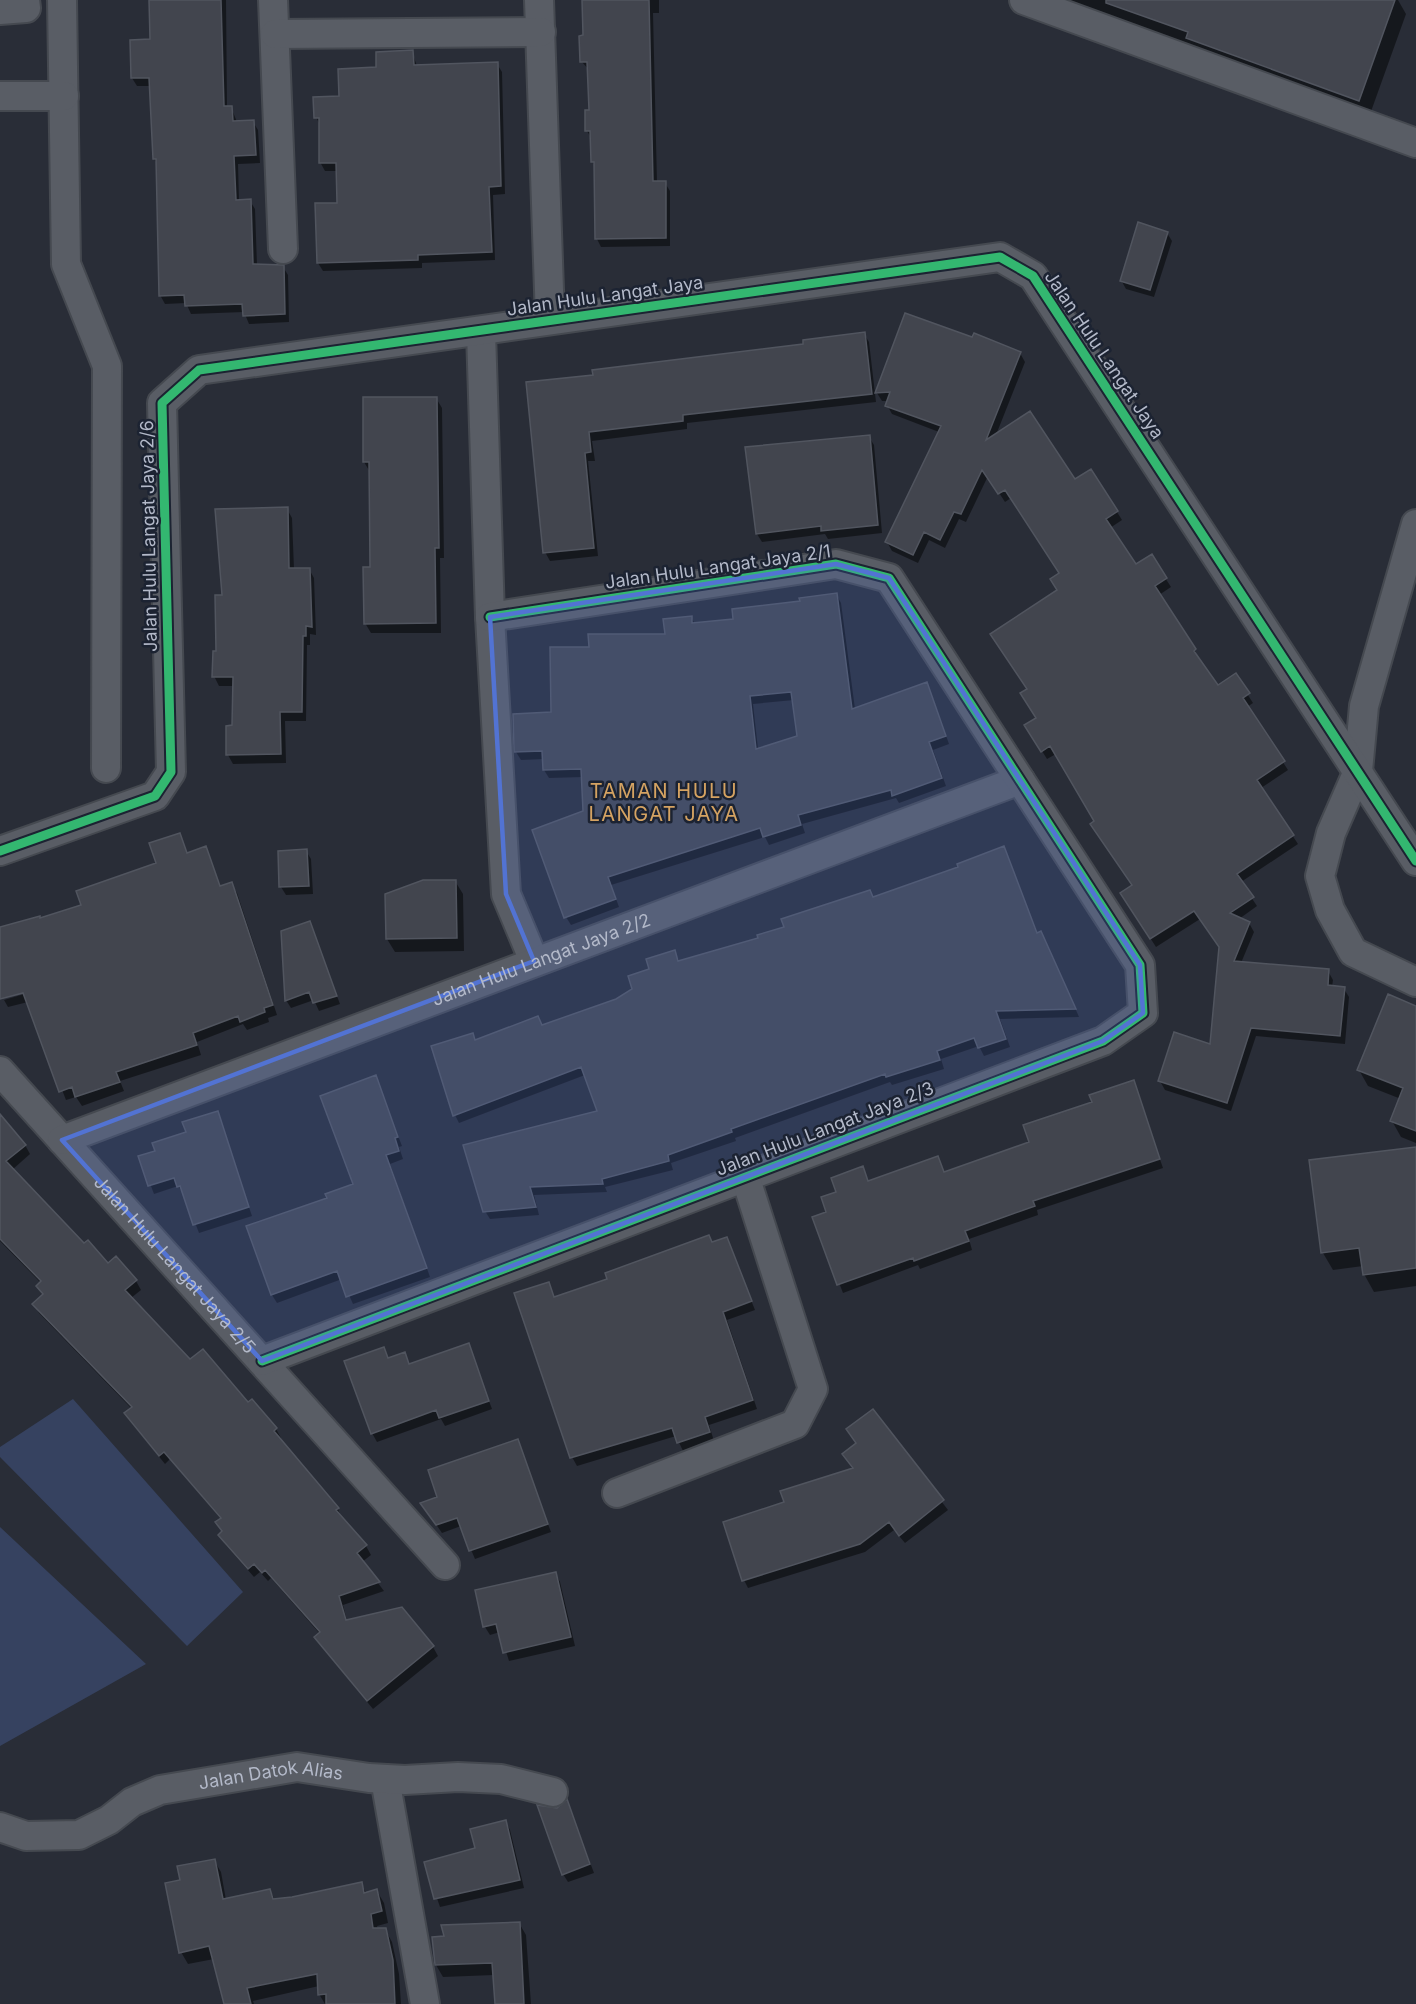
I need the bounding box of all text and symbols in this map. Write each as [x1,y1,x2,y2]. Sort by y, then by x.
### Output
street label: Jalan Hulu Langat Jaya [1040,267,1168,443]
street label: Jalan Hulu Langat Jaya [505,271,704,320]
street label: Jalan Hulu Langat Jaya 2/6 [136,420,161,652]
street label: Jalan Hulu Langat Jaya 2/1 [604,540,832,593]
district label: TAMAN HULU LANGAT JAYA [588,779,740,826]
street label: Jalan Hulu Langat Jaya 2/2 [429,909,653,1010]
street label: Jalan Hulu Langat Jaya 2/3 [713,1077,937,1180]
street label: Jalan Hulu Langat Jaya 2/5 [90,1172,260,1358]
street label: Jalan Datok Alias [197,1756,344,1793]

